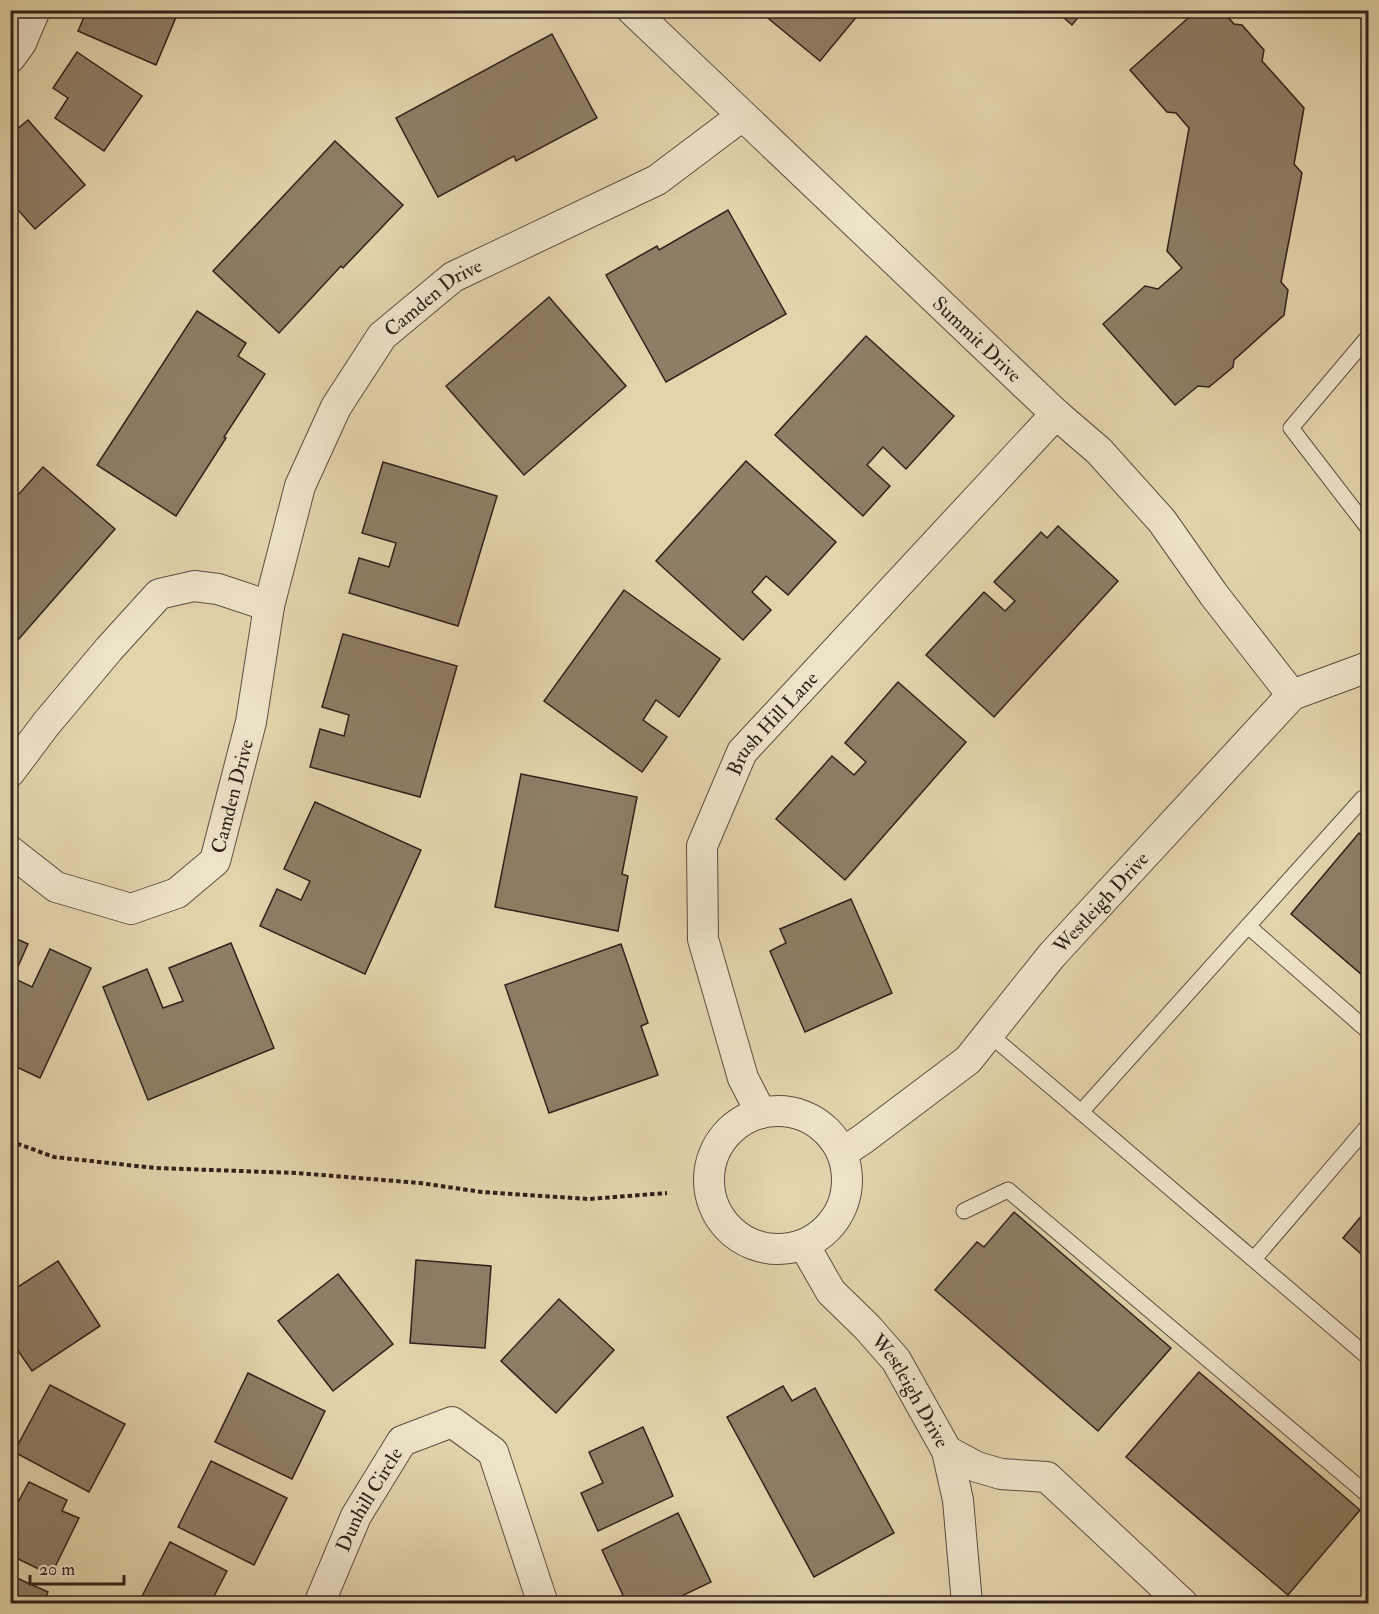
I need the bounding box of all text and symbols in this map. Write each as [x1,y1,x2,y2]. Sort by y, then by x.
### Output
street label: Camden Drive [379,253,486,342]
street label: Summit Drive [927,291,1027,388]
street label: Brush Hill Lane [722,666,824,779]
street label: Camden Drive [206,737,259,856]
street label: Westleigh Drive [1047,846,1154,959]
street label: Westleigh Drive [865,1328,955,1452]
street label: Dunhill Circle [330,1443,408,1556]
scale bar [30,1548,124,1586]
text: 20 m [39,1558,75,1581]

